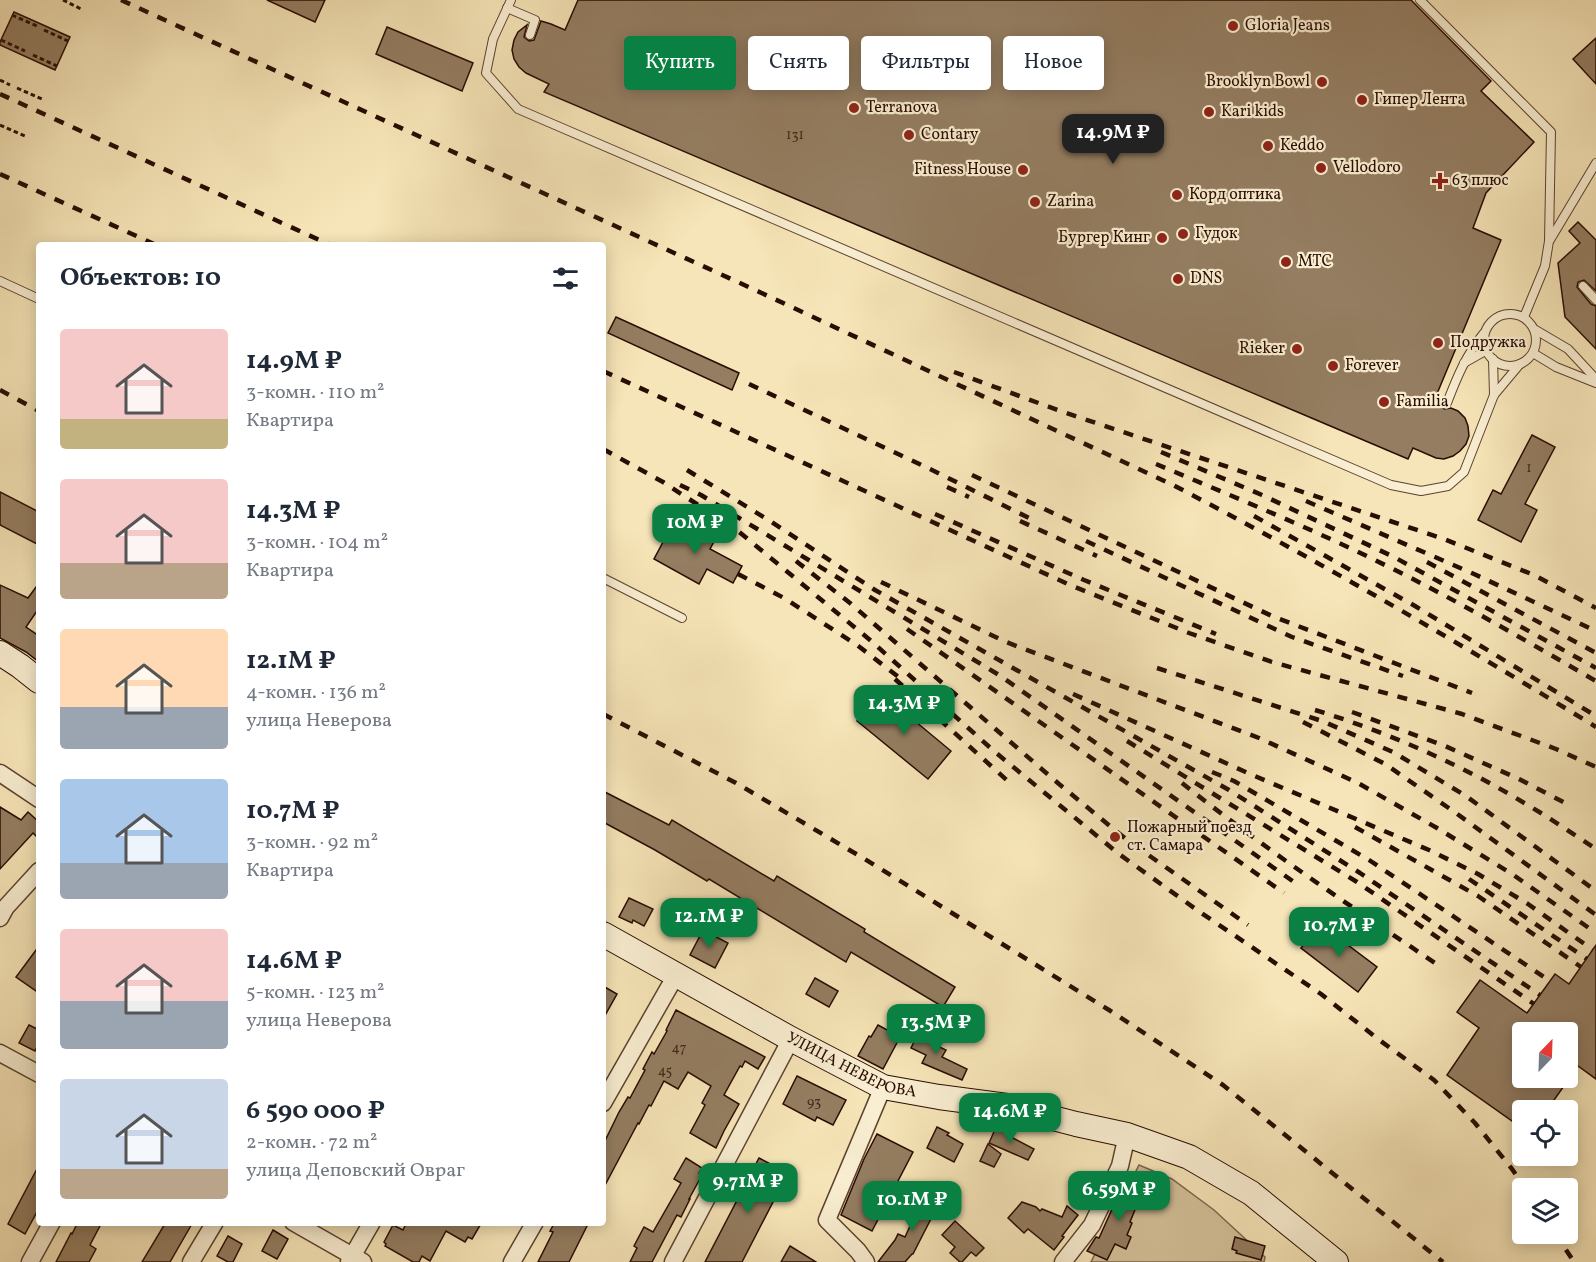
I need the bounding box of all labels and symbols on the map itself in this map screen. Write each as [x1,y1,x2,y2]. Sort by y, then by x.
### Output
place label: Gloria Jeans [1245,15,1330,37]
marker: Gloria Jeans [1226,19,1240,33]
place label: Brooklyn Bowl [1206,71,1310,93]
marker: Brooklyn Bowl [1315,75,1329,89]
place label: Гипер Лента [1374,89,1465,111]
marker: Гипер Лента [1355,93,1369,107]
place label: Terranova [866,97,938,119]
marker: Terranova [847,101,861,115]
place label: Kari kids [1221,101,1284,123]
marker: Kari kids [1202,105,1216,119]
pin: 14.9M ₽ [1058,114,1168,165]
place label: Contary [921,124,979,146]
house number: 131 [786,126,804,145]
marker: Contary [902,128,916,142]
place label: Keddo [1280,135,1324,157]
marker: Keddo [1261,139,1275,153]
place label: Vellodoro [1333,157,1401,179]
place label: Fitness House [914,159,1011,181]
marker: Vellodoro [1314,161,1328,175]
marker: Fitness House [1016,163,1030,177]
place label: 63 плюс [1452,170,1509,192]
marker: 63 плюс [1433,174,1447,188]
place label: Корд оптика [1189,184,1281,206]
marker: Корд оптика [1170,188,1184,202]
place label: Zarina [1047,191,1094,213]
marker: Zarina [1028,195,1042,209]
place label: Гудок [1195,223,1238,245]
place label: Бургер Кинг [1058,227,1150,249]
marker: Гудок [1176,227,1190,241]
marker: Бургер Кинг [1155,231,1169,245]
place label: МТС [1298,251,1332,273]
marker: МТС [1279,255,1293,269]
place label: DNS [1190,268,1222,290]
marker: DNS [1171,272,1185,286]
place label: Подружка [1450,332,1526,354]
marker: Подружка [1431,336,1445,350]
place label: Rieker [1239,338,1285,360]
marker: Rieker [1290,342,1304,356]
place label: Forever [1345,355,1399,377]
marker: Forever [1326,359,1340,373]
place label: Familia [1396,391,1449,413]
marker: Familia [1377,395,1391,409]
house number: 1 [1526,459,1532,478]
pin: 10M ₽ [653,504,737,555]
pin: 14.3M ₽ [849,685,959,736]
place label: Пожарный поезд ст. Самара [1127,817,1252,857]
marker: Пожарный поезд ст. Самара [1108,830,1122,844]
pin: 12.1M ₽ [654,898,764,949]
pin: 10.7M ₽ [1284,907,1394,958]
pin: 13.5M ₽ [881,1004,991,1055]
north arrow [1512,1022,1578,1088]
street label: УЛИЦА НЕВЕРОВА [782,1027,918,1104]
house number: 47 [671,1039,687,1058]
house number: 45 [658,1062,672,1081]
house number: 93 [807,1093,821,1112]
pin: 14.6M ₽ [955,1093,1065,1144]
pin: 9.71M ₽ [693,1163,803,1214]
pin: 6.59M ₽ [1064,1171,1174,1222]
pin: 10.1M ₽ [857,1181,967,1232]

